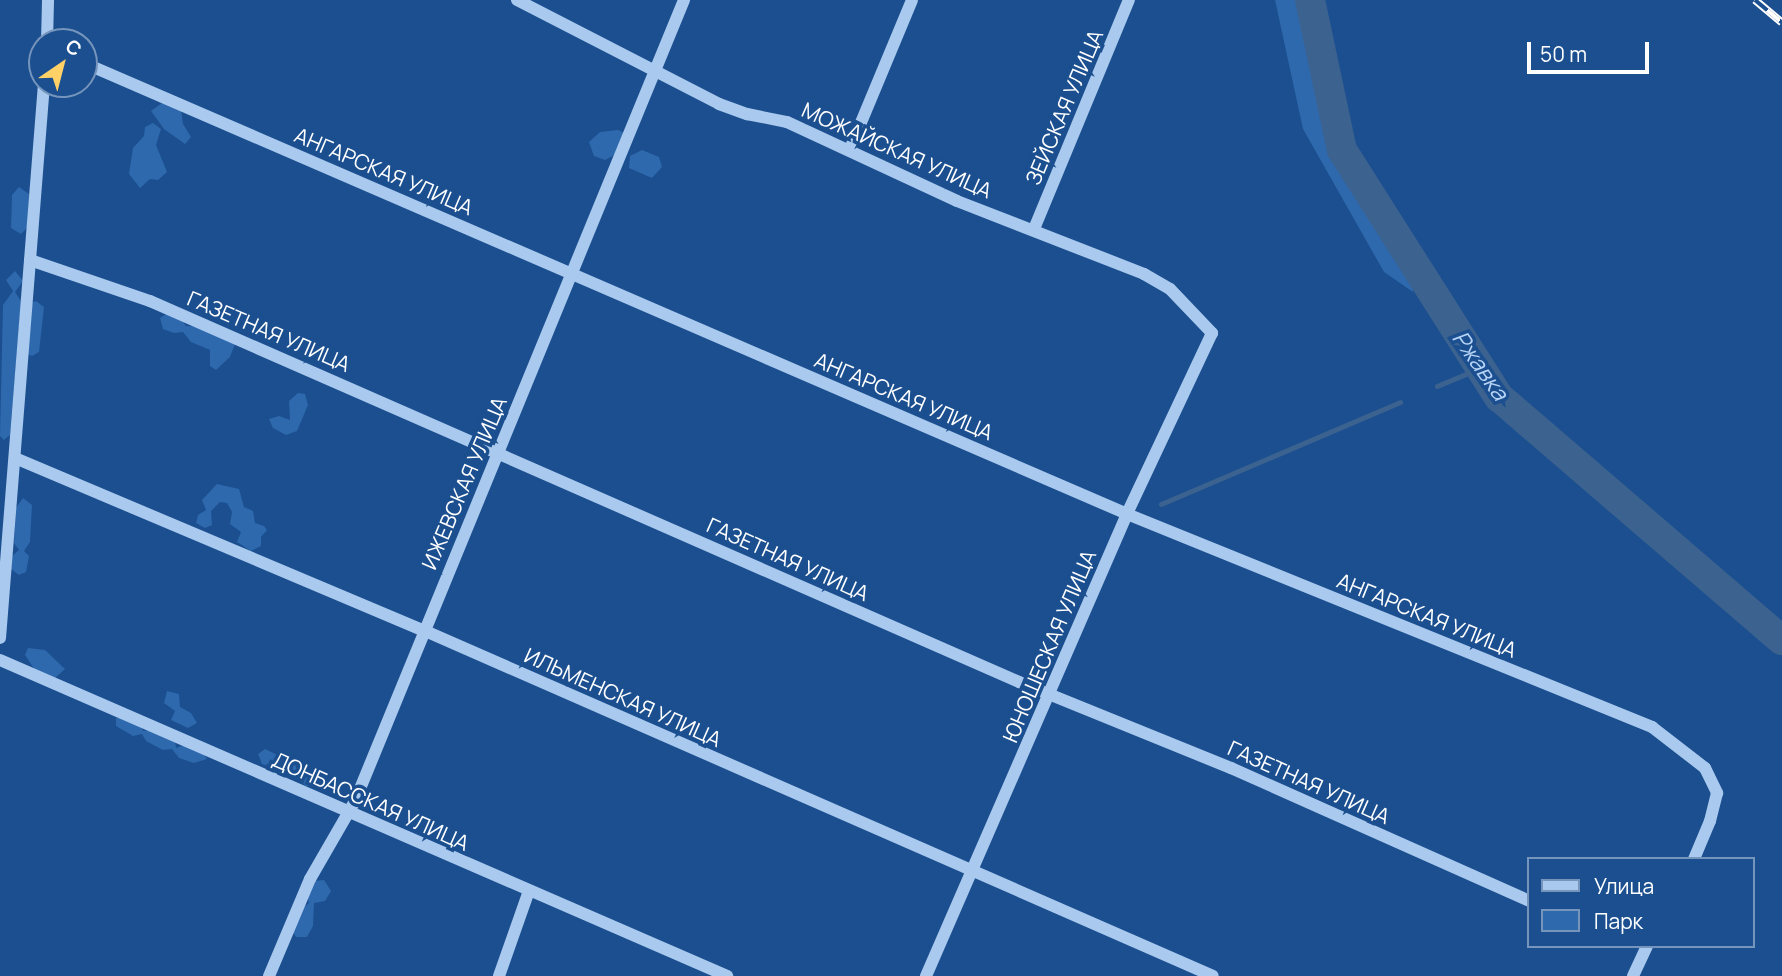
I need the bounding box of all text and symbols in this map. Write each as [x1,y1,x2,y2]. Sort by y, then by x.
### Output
street label: ЗЕЙСКАЯ УЛИЦА [1020,26,1108,188]
north arrow [28,28,98,98]
scale bar [1530,28,1652,72]
text: С [61,33,87,62]
text: 50 m [1540,40,1587,68]
street label: МОЖАЙСКАЯ УЛИЦА [798,97,996,203]
street label: АНГАРСКАЯ УЛИЦА [291,122,477,220]
street label: ГАЗЕТНАЯ УЛИЦА [184,285,354,377]
water label: Ржавка [1447,325,1515,405]
street label: АНГАРСКАЯ УЛИЦА [811,347,997,445]
street label: ИЖЕВСКАЯ УЛИЦА [416,393,512,573]
street label: ГАЗЕТНАЯ УЛИЦА [703,512,873,606]
street label: ЮНОШЕСКАЯ УЛИЦА [997,546,1101,746]
street label: АНГАРСКАЯ УЛИЦА [1333,567,1521,663]
street label: ИЛЬМЕНСКАЯ УЛИЦА [520,642,726,752]
street label: ГАЗЕТНАЯ УЛИЦА [1224,735,1394,829]
street label: ДОНБАССКАЯ УЛИЦА [269,746,473,856]
legend [1526,857,1754,948]
text: Улица [1594,872,1654,900]
text: Парк [1594,907,1643,935]

